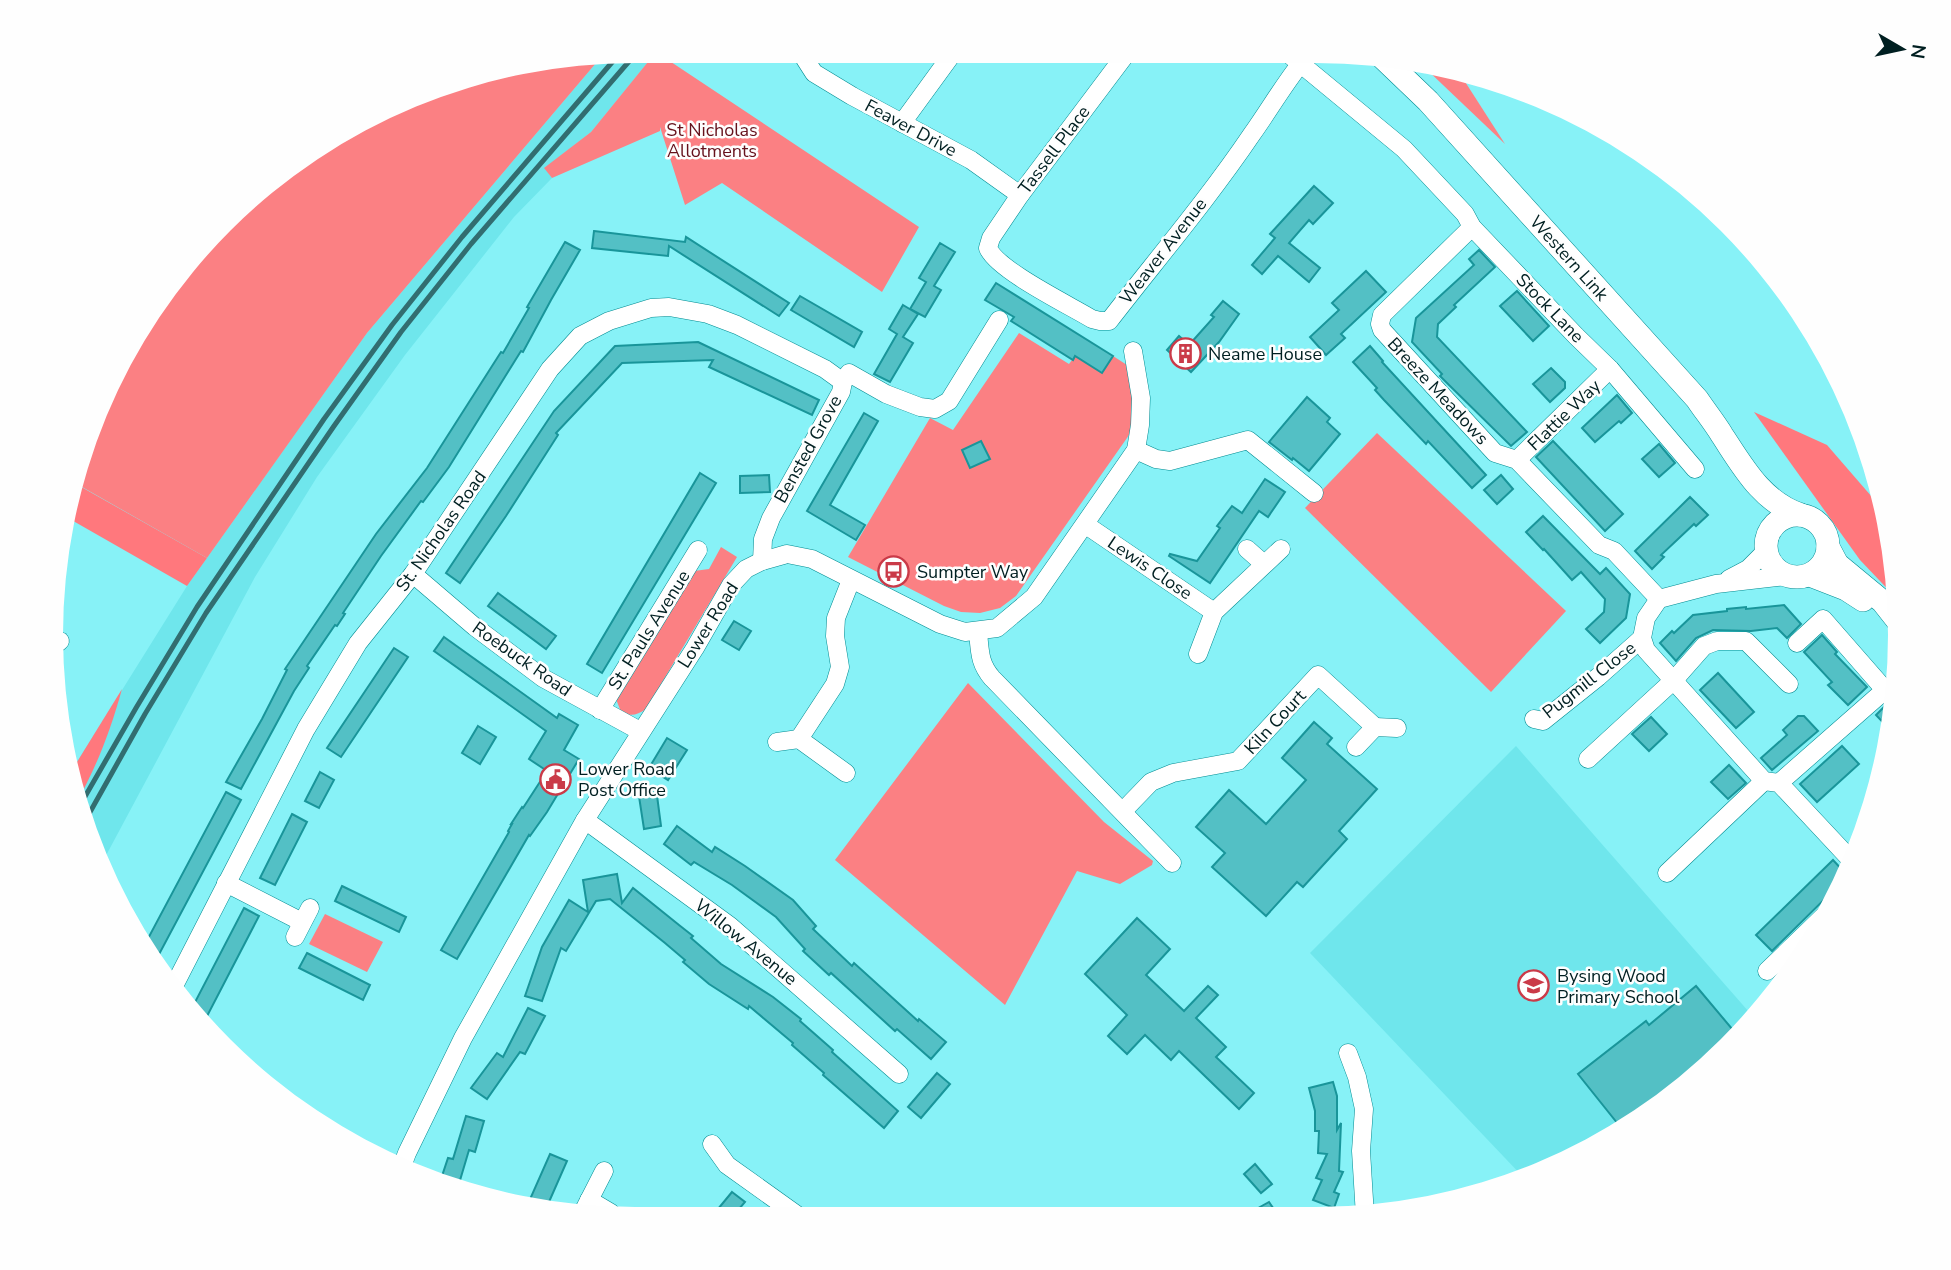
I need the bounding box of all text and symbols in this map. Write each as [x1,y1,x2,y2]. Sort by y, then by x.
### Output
north arrow [1867,14,1937,84]
text: N [1904,42,1932,61]
street label: Feaver Drive [861,94,961,162]
street label: Tassell Place [1013,101,1095,199]
park label: St Nicholas Allotments [666,118,758,163]
street label: Weaver Avenue [1114,193,1212,309]
street label: Western Link [1524,210,1614,307]
street label: Stock Lane [1511,268,1589,348]
street label: Breeze Meadows [1382,332,1494,450]
building icon: Neame House [1168,337,1202,371]
place label: Neame House [1208,342,1322,366]
street label: Flattie Way [1522,374,1606,456]
street label: Bensted Grove [769,391,847,507]
street label: St. Nicholas Road [390,466,492,596]
street label: Lewis Close [1103,531,1197,605]
bus stop icon: Sumpter Way [877,555,911,589]
place label: Sumpter Way [917,560,1029,584]
street label: St. Pauls Avenue [603,566,695,694]
street label: Lower Road [672,577,744,673]
street label: Roebuck Road [468,616,576,702]
street label: Pugmill Close [1537,636,1641,724]
street label: Kiln Court [1239,684,1312,760]
place label: Lower Road Post Office [578,757,675,802]
public building icon: Lower Road Post Office [538,762,572,796]
street label: Willow Avenue [690,893,802,991]
place label: Bysing Wood Primary School [1557,964,1680,1009]
school or university icon: Bysing Wood Primary School [1517,969,1551,1003]

